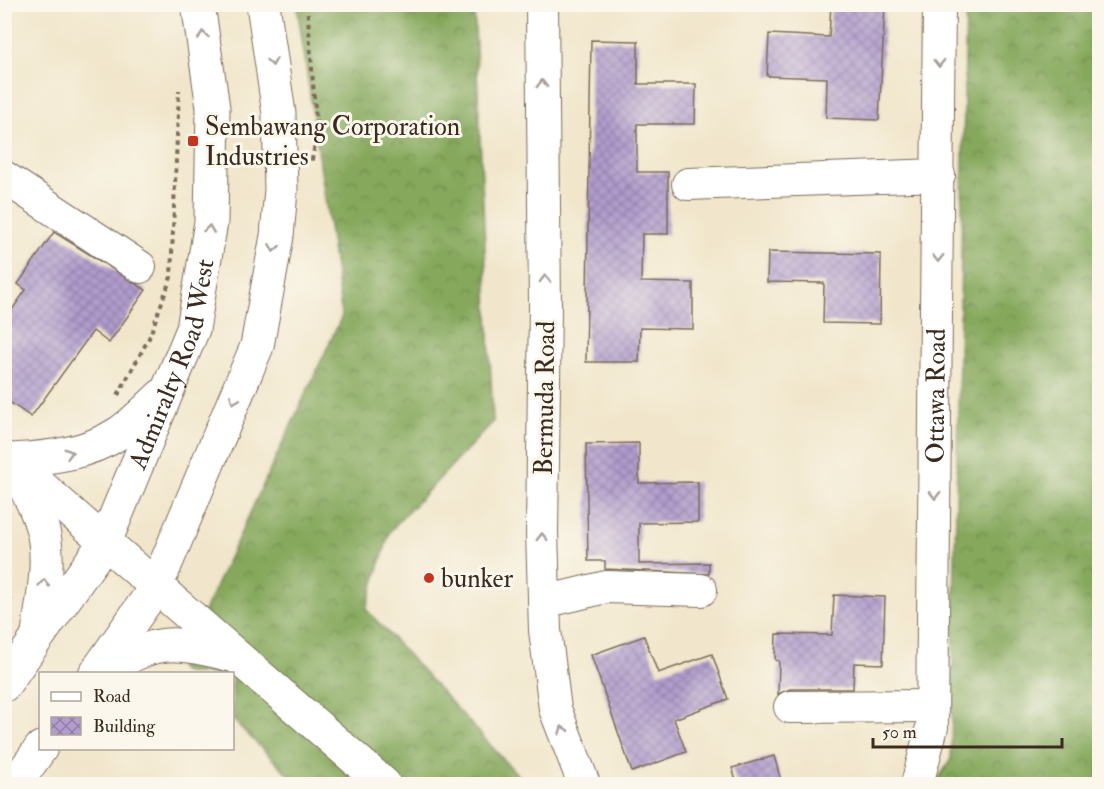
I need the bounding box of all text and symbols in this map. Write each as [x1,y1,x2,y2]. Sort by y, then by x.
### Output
one-way arrow [197,31,209,40]
one-way arrow [265,58,277,67]
one-way arrow [933,58,945,67]
one-way arrow [536,80,549,89]
place label: Sembawang Corporation Industries [205,111,460,173]
marker: Sembawang Corporation Industries [186,134,200,148]
one-way arrow [203,225,215,234]
one-way arrow [268,243,281,253]
one-way arrow [932,253,944,262]
street label: Admiralty Road West [121,257,222,475]
one-way arrow [539,275,551,284]
street label: Bermuda Road [528,320,562,475]
street label: Ottawa Road [920,328,953,464]
one-way arrow [229,394,241,405]
one-way arrow [64,448,74,461]
one-way arrow [929,490,941,499]
one-way arrow [536,533,548,542]
place label: bunker [441,563,513,595]
marker: bunker [422,571,436,585]
one-way arrow [37,579,50,588]
legend [39,672,234,750]
text: Road [93,685,131,708]
scale bar [873,711,1062,749]
text: Building [93,715,156,738]
text: 50 m [882,721,917,744]
one-way arrow [557,725,570,736]

